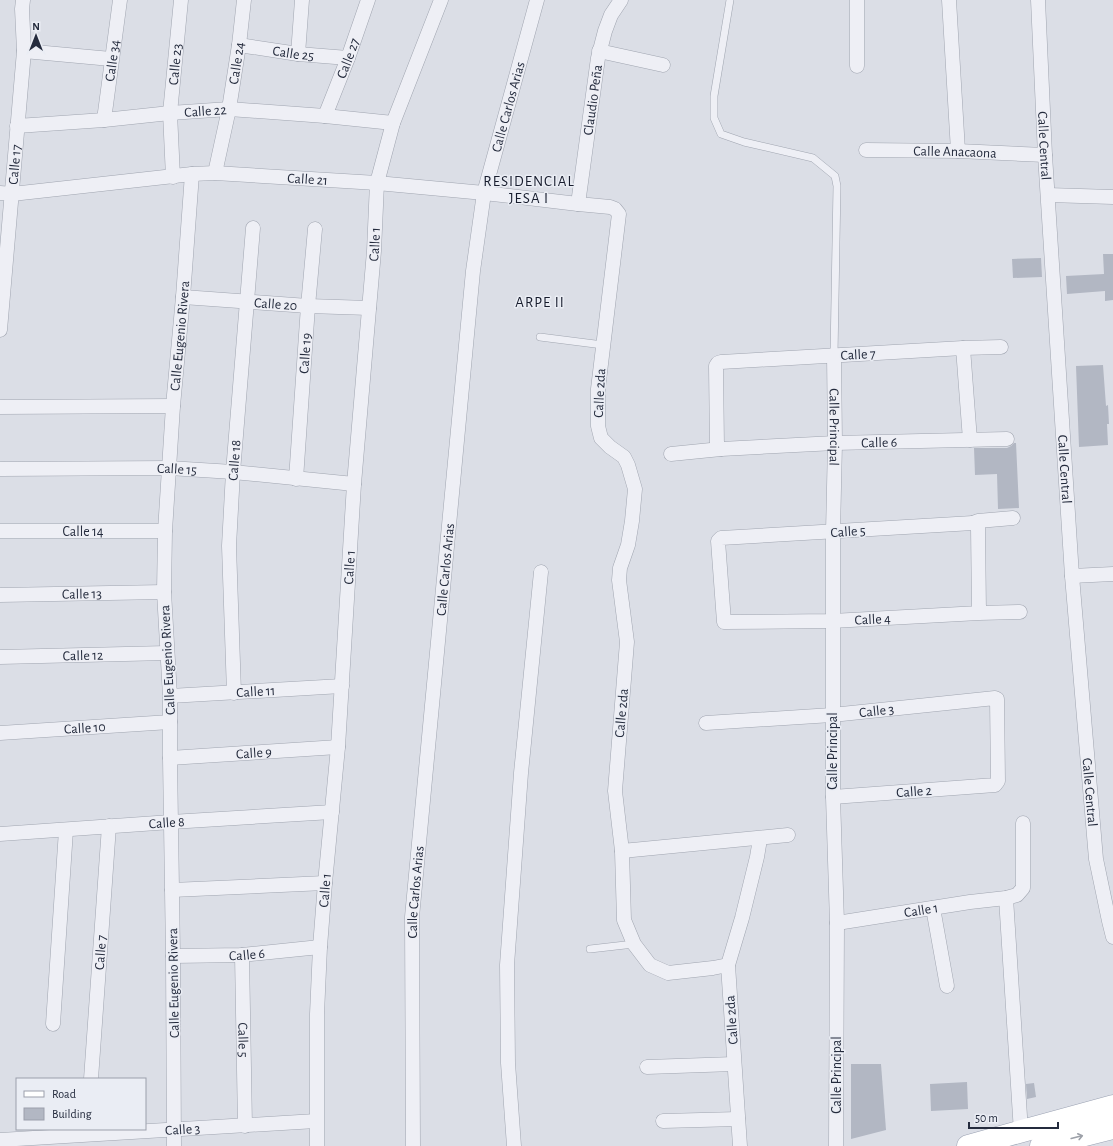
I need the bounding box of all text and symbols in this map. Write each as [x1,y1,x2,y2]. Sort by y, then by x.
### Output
north arrow [16,16,56,56]
text: N [32,21,40,32]
street label: Calle 27 [335,37,362,81]
street label: Calle 34 [103,39,123,82]
street label: Calle 24 [227,41,247,85]
street label: Calle 23 [167,43,185,86]
street label: Calle 25 [272,44,315,63]
street label: Calle Carlos Arias [490,60,528,154]
street label: Claudio Peña [581,63,605,136]
street label: Calle 22 [184,103,227,120]
street label: Calle Central [1035,111,1053,181]
street label: Calle 17 [7,144,24,185]
street label: Calle Anacaona [913,145,997,161]
street label: Calle 21 [287,171,328,188]
district label: RESIDENCIAL JESA I [483,174,575,206]
street label: Calle 1 [367,227,383,262]
street label: Calle Eugenio Rivera [168,280,192,391]
district label: ARPE II [515,295,565,310]
street label: Calle 20 [254,296,298,313]
street label: Calle 19 [297,332,314,374]
street label: Calle 7 [840,347,876,363]
street label: Calle 2da [592,367,608,418]
street label: Calle Principal [826,388,841,466]
street label: Calle Central [1055,434,1073,504]
street label: Calle 6 [861,436,897,450]
street label: Calle 18 [227,439,244,481]
street label: Calle 15 [157,462,198,478]
street label: Calle Carlos Arias [434,523,457,617]
street label: Calle 5 [830,524,866,540]
street label: Calle 14 [62,525,104,539]
street label: Calle 1 [342,550,358,585]
street label: Calle 13 [62,587,102,602]
street label: Calle Eugenio Rivera [158,604,178,715]
street label: Calle 4 [854,612,891,628]
street label: Calle 12 [63,649,103,663]
street label: Calle 11 [236,684,276,700]
street label: Calle 2da [613,687,631,738]
street label: Calle 3 [858,703,895,720]
street label: Calle Principal [826,712,840,790]
street label: Calle 10 [64,720,106,737]
street label: Calle 9 [235,745,272,762]
street label: Calle Central [1079,757,1099,827]
street label: Calle 2 [896,784,932,800]
street label: Calle 8 [148,815,185,832]
street label: Calle Carlos Arias [406,845,427,939]
street label: Calle 1 [317,873,334,908]
street label: Calle 1 [903,901,939,920]
street label: Calle Eugenio Rivera [166,927,182,1038]
street label: Calle 7 [93,934,109,970]
street label: Calle 6 [229,947,266,963]
street label: Calle 2da [723,994,741,1045]
street label: Calle 5 [235,1022,250,1058]
street label: Calle Principal [830,1036,844,1114]
legend [16,1078,146,1130]
text: Road [52,1088,76,1100]
scale bar [969,1104,1058,1130]
text: Building [52,1108,92,1120]
text: 50 m [975,1112,998,1124]
street label: Calle 3 [165,1122,201,1138]
one-way arrow [1070,1133,1083,1140]

